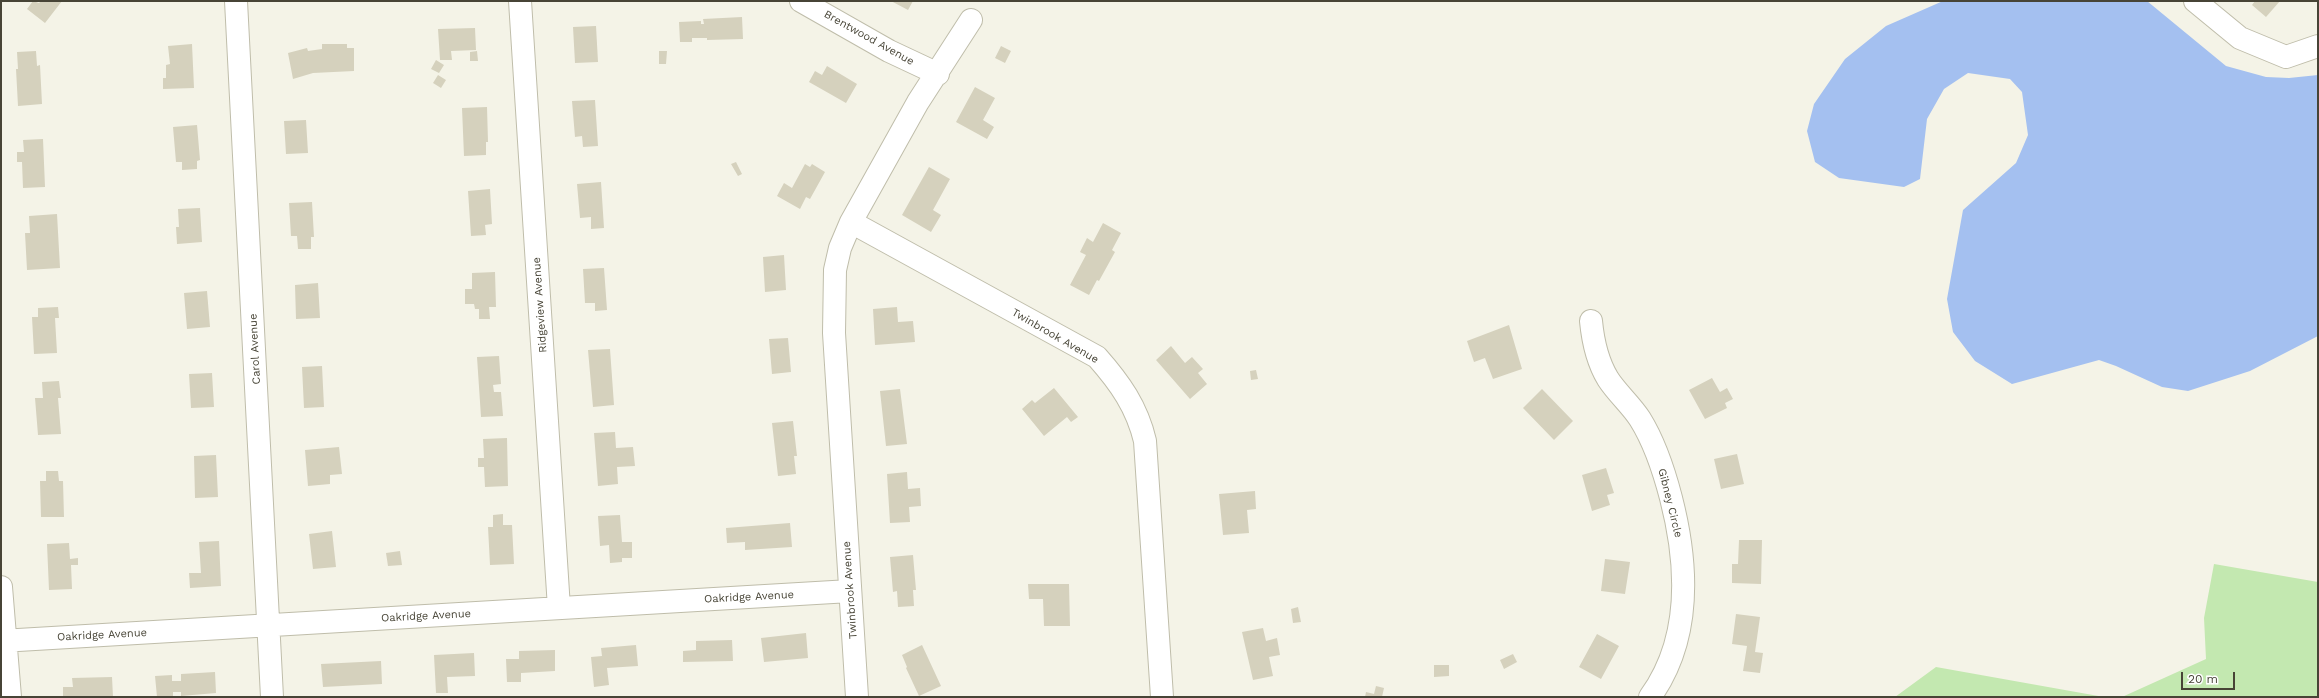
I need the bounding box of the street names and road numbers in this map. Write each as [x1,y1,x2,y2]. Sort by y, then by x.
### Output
street label: Brentwood Avenue [822,8,916,68]
street label: Ridgeview Avenue [530,257,550,353]
street label: Twinbrook Avenue [1009,306,1101,366]
street label: Carol Avenue [247,313,263,385]
street label: Gibney Circle [1655,467,1685,539]
street label: Twinbrook Avenue [840,541,860,639]
street label: Oakridge Avenue [704,588,794,606]
street label: Oakridge Avenue [381,607,471,625]
street label: Oakridge Avenue [57,626,147,644]

